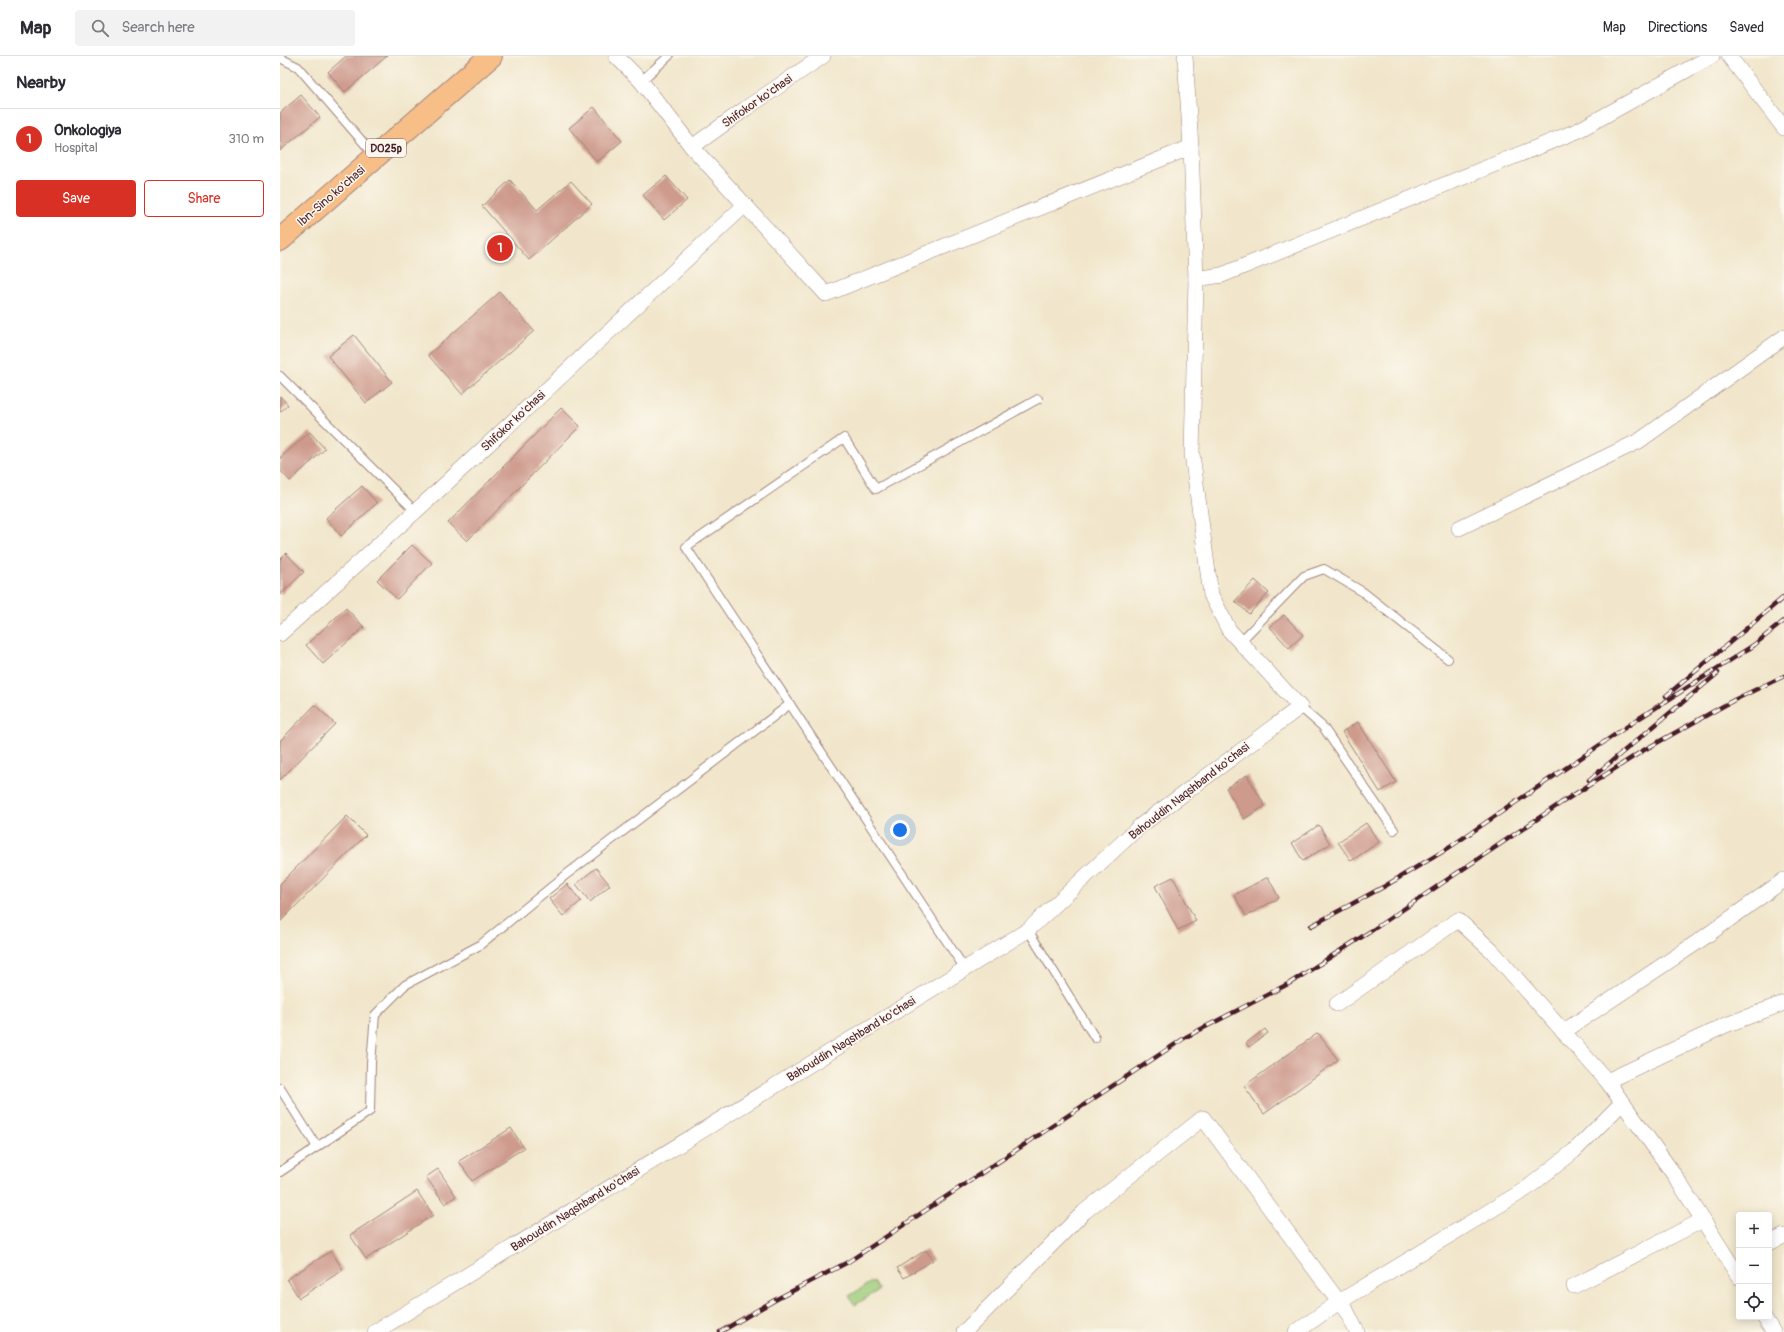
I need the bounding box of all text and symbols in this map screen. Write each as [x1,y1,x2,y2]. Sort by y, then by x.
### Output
search box [75,10,355,46]
text: Map [20,16,51,40]
icon: search [89,17,111,39]
text: Search here [121,18,195,37]
text: Map [1603,19,1626,36]
text: Directions [1648,19,1707,36]
text: Saved [1729,19,1764,36]
text: Nearby [16,72,65,93]
street label: Shifokor ko'chasi [719,72,795,131]
text: Onkologiya [54,121,122,140]
text: 1 [26,131,32,147]
text: 310 m [228,131,264,147]
road number: D025p [366,139,406,157]
text: Hospital [54,140,98,156]
street label: Ibn-Sino ko'chasi [294,163,368,230]
button: Save [16,180,136,217]
button: Share [144,180,264,217]
pin: 1 [487,233,513,263]
street label: Shifokor ko'chasi [478,388,549,455]
street label: Bahouddin Naqshband ko'chasi [1126,740,1253,843]
your location [890,820,910,840]
street label: Bahouddin Naqshband ko'chasi [784,994,918,1085]
street label: Bahouddin Naqshband ko'chasi [508,1164,642,1255]
map controls [1736,1212,1772,1320]
button: + [1736,1212,1772,1248]
button: − [1736,1248,1772,1284]
button: locate [1736,1284,1772,1320]

